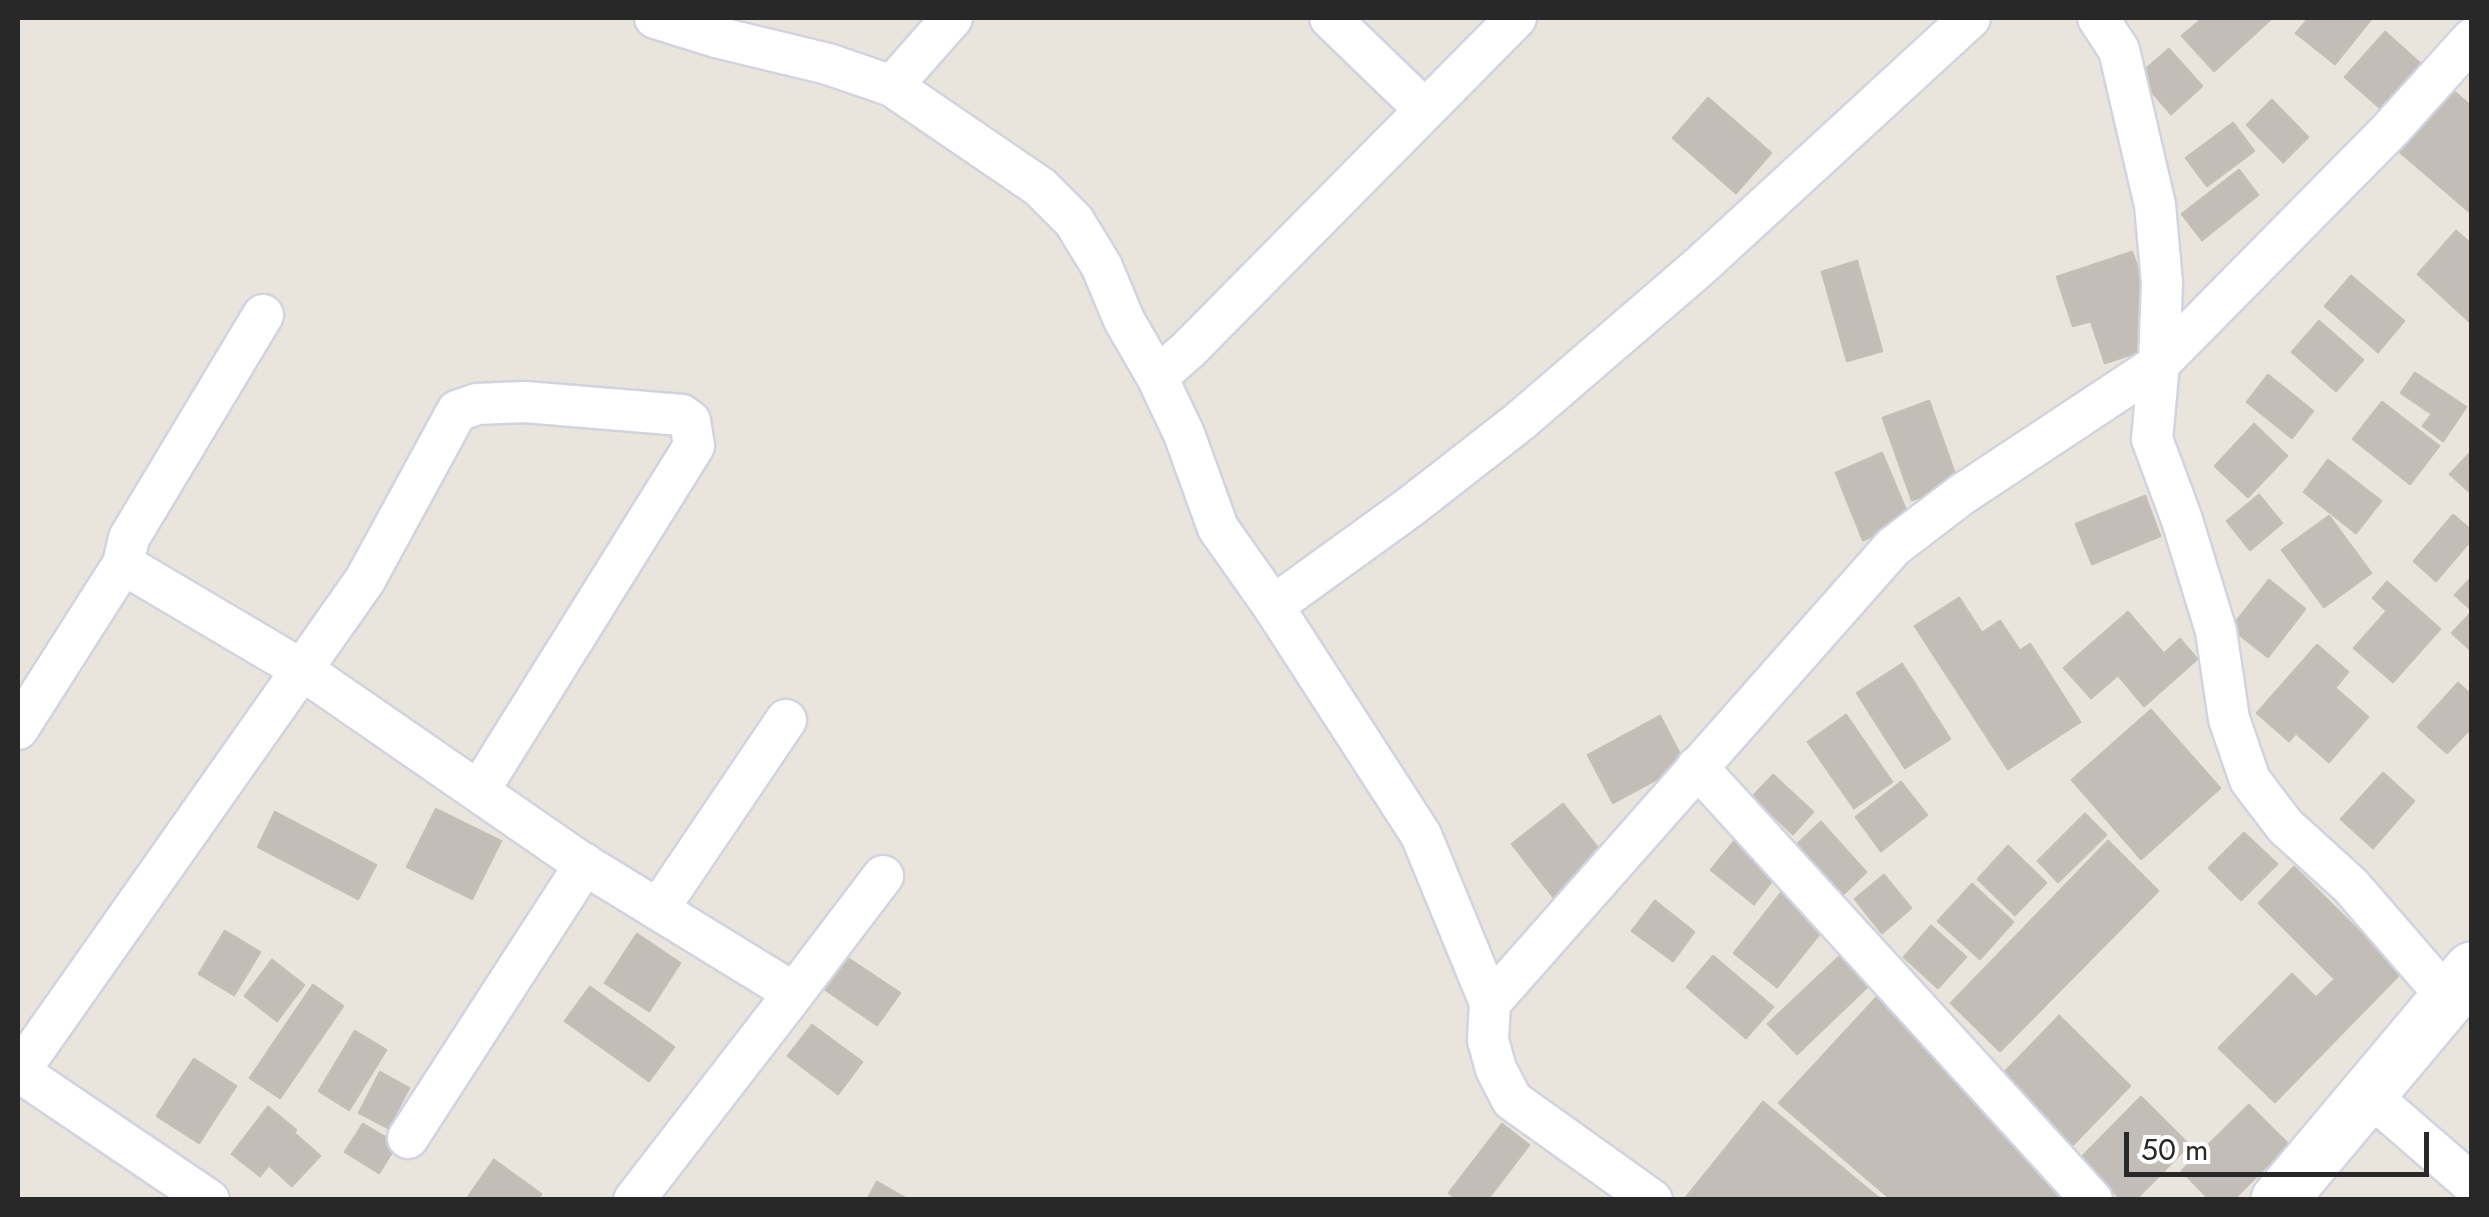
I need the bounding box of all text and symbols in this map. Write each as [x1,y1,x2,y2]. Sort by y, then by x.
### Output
scale bar [2129,1112,2434,1174]
text: 50 m [2141,1128,2208,1171]

